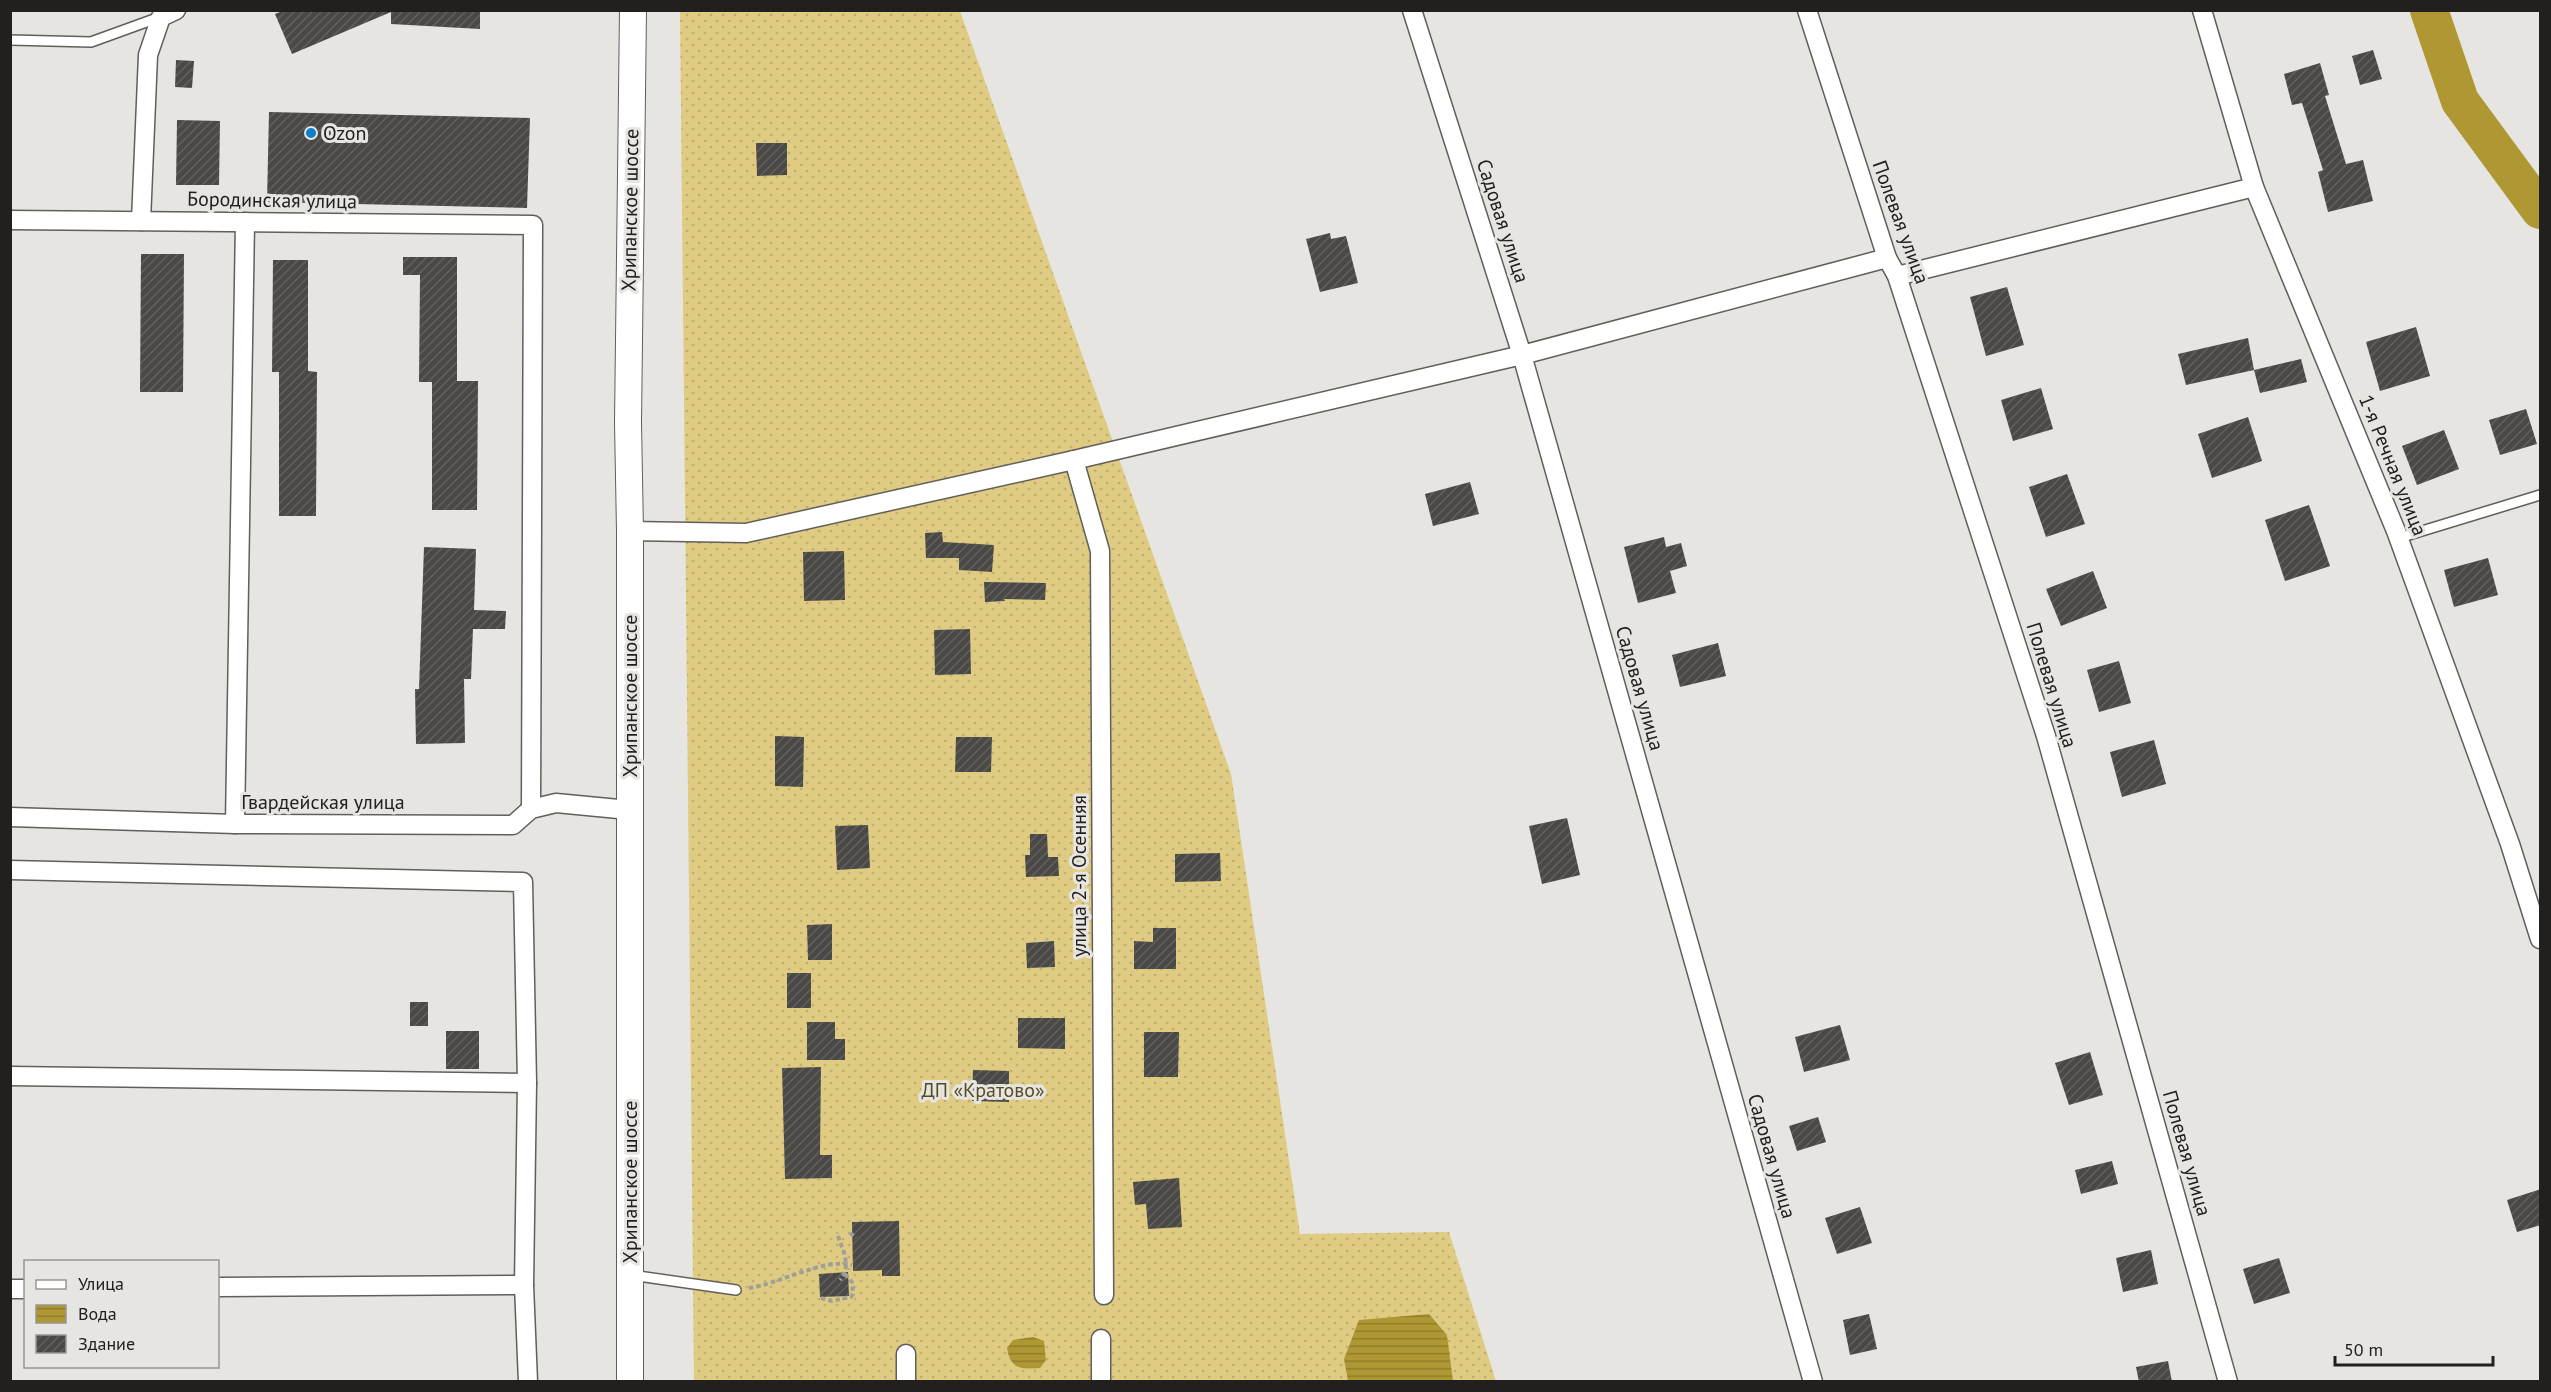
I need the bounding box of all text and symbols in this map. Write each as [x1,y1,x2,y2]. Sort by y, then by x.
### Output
place label: Ozon [323,120,367,146]
marker: Ozon [304,126,318,140]
street label: Хрипанское шоссе [616,128,644,292]
street label: Садовая улица [1471,156,1535,286]
street label: Полевая улица [1867,157,1935,287]
street label: Бородинская улица [187,186,357,214]
street label: 1-я Речная улица [2353,391,2433,539]
street label: Хрипанское шоссе [617,615,643,777]
street label: Полевая улица [2021,619,2083,751]
street label: Садовая улица [1610,623,1670,753]
street label: Гвардейская улица [241,789,405,815]
street label: улица 2-я Осенняя [1066,795,1092,957]
park label: ДП «Кратово» [921,1077,1045,1103]
street label: Полевая улица [2157,1087,2217,1219]
street label: Садовая улица [1742,1091,1802,1221]
street label: Хрипанское шоссе [617,1101,643,1263]
legend [24,1260,219,1368]
text: Улица [78,1272,124,1295]
text: Вода [78,1302,117,1325]
scale bar [2335,1329,2492,1367]
text: Здание [78,1332,135,1355]
text: 50 m [2344,1338,2383,1361]

